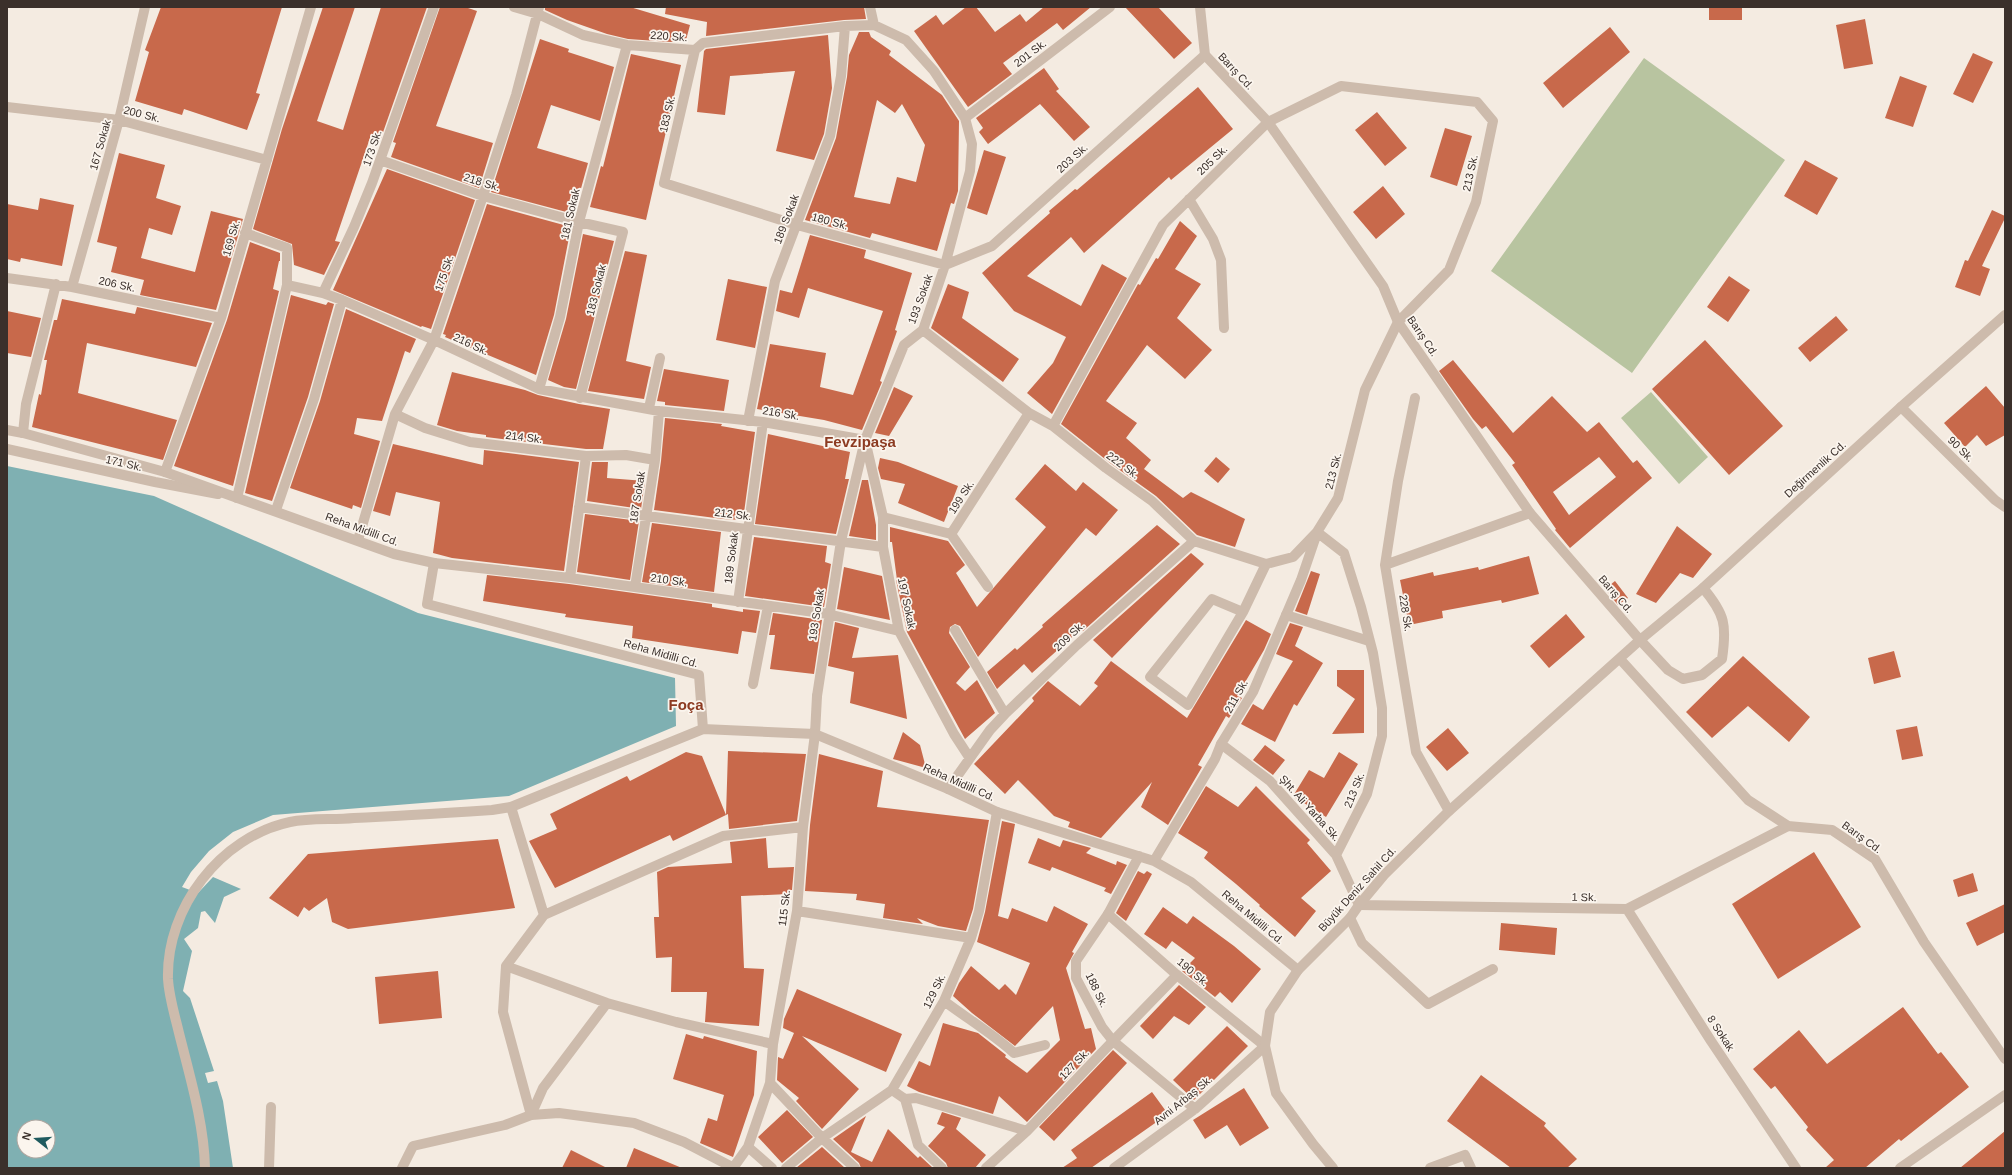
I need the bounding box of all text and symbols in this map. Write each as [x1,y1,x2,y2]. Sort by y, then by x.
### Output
street label: 220 Sk. [650,29,688,43]
street label: 201 Sk. [1011,37,1049,69]
street label: Barış Cd. [1216,50,1256,92]
street label: 183 Sk. [657,94,677,134]
street label: 200 Sk. [122,104,162,124]
street label: 167 Sokak [87,118,113,172]
street label: 173 Sk. [360,128,384,168]
street label: 203 Sk. [1054,141,1090,175]
street label: 205 Sk. [1194,143,1230,177]
street label: 213 Sk. [1460,154,1480,192]
street label: 218 Sk. [462,171,502,193]
street label: 181 Sokak [558,187,582,241]
street label: 189 Sokak [771,192,801,245]
street label: 180 Sk. [810,210,850,232]
street label: 169 Sk. [220,218,242,258]
street label: 175 Sk. [432,253,456,293]
street label: 183 Sokak [584,263,608,317]
street label: 193 Sokak [905,272,935,325]
street label: 206 Sk. [98,274,136,294]
street label: Barış Cd. [1405,314,1441,358]
street label: 216 Sk. [452,331,490,357]
street label: 216 Sk. [762,404,800,422]
street label: 214 Sk. [505,429,543,445]
district label: Fevzipaşa [824,433,897,450]
street label: 90 Sk. [1946,434,1976,464]
street label: Değirmenlik Cd. [1782,438,1848,500]
street label: 222 Sk. [1104,449,1142,481]
street label: 213 Sk. [1323,451,1343,491]
street label: 171 Sk. [104,453,144,473]
street label: 187 Sokak [627,470,647,524]
street label: 199 Sk. [946,478,976,516]
street label: 212 Sk. [714,506,752,522]
street label: Reha Midilli Cd. [324,510,400,548]
street label: 189 Sokak [722,531,740,585]
street label: 210 Sk. [650,571,688,589]
street label: Barış Cd. [1596,573,1636,615]
street label: 197 Sokak [896,576,918,630]
street label: 193 Sokak [806,588,826,642]
street label: 228 Sk. [1397,594,1415,632]
street label: 209 Sk. [1051,619,1087,653]
street label: Reha Midilli Cd. [622,637,700,669]
street label: 211 Sk. [1222,677,1250,715]
district label: Foça [668,696,704,713]
street label: Reha Midilli Cd. [921,761,997,803]
street label: 213 Sk. [1341,770,1367,810]
street label: Şht. Ali Yarba Sk. [1277,773,1343,843]
street label: Barış Cd. [1840,819,1884,855]
street label: Büyük Deniz Sahil Cd. [1316,844,1398,934]
street label: Reha Midilli Cd. [1220,888,1286,946]
street label: 115 Sk. [776,889,792,927]
street label: 1 Sk. [1571,891,1597,903]
street label: 190 Sk. [1175,955,1211,989]
street label: 188 Sk. [1083,971,1111,1009]
street label: 129 Sk. [920,972,948,1010]
street label: 8 Sokak [1705,1013,1737,1053]
street label: 127 Sk. [1057,1046,1091,1082]
street label: Avni Arbaş Sk. [1152,1073,1214,1127]
north arrow [16,1119,56,1159]
text: N [20,1130,33,1142]

